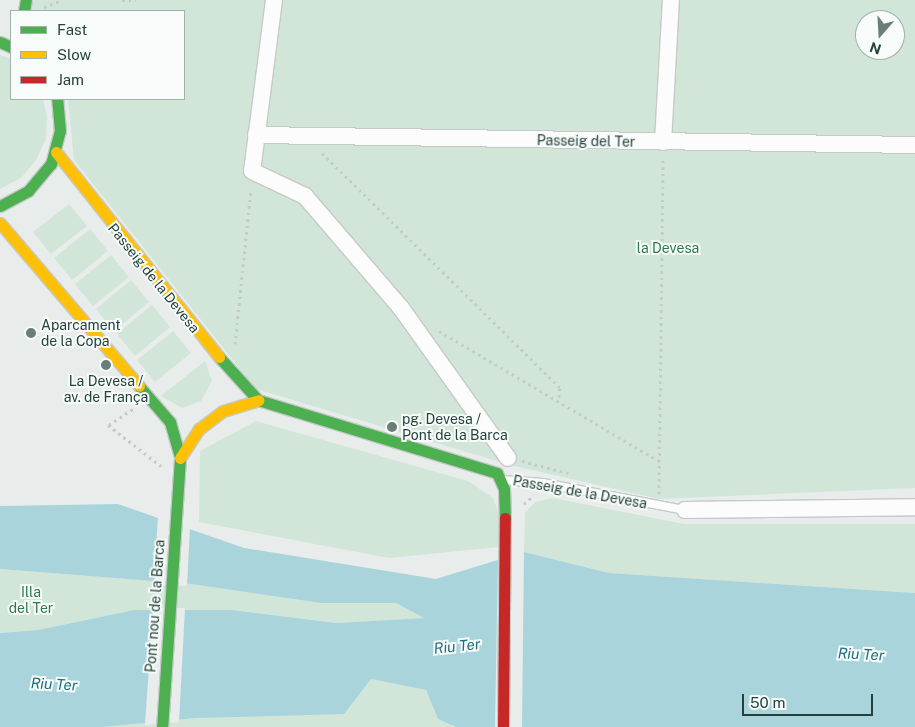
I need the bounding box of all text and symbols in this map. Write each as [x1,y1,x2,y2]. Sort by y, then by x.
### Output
legend [10,10,185,100]
north arrow [855,10,905,60]
text: Fast [57,21,87,38]
text: N [868,39,883,58]
text: Slow [57,46,91,63]
text: Jam [57,71,84,88]
street label: Passeig del Ter [536,132,636,150]
street label: Passeig de la Devesa [105,220,203,336]
park label: la Devesa [637,240,699,256]
place label: Aparcament de la Copa [41,317,121,350]
marker: Aparcament de la Copa [25,327,37,339]
marker: La Devesa / av. de França [100,359,112,371]
place label: La Devesa / av. de França [64,373,148,406]
place label: pg. Devesa / Pont de la Barca [402,411,508,444]
marker: pg. Devesa / Pont de la Barca [386,421,398,433]
street label: Passeig de la Devesa [511,472,649,512]
street label: Pont nou de la Barca [142,539,168,673]
park label: Illa del Ter [9,584,53,616]
water label: Riu Ter [433,635,481,657]
water label: Riu Ter [837,644,885,664]
water label: Riu Ter [30,674,78,694]
scale bar [745,684,876,716]
text: 50 m [750,694,785,711]

